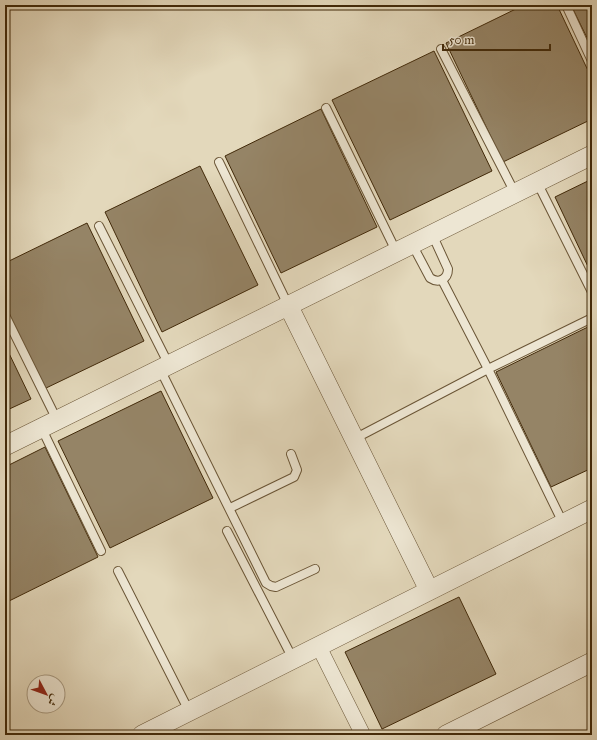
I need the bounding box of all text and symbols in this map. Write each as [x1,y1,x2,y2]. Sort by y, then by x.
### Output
scale bar [443,26,550,52]
text: 50 m [449,33,474,47]
north arrow [26,674,66,714]
text: ش [45,692,62,709]

